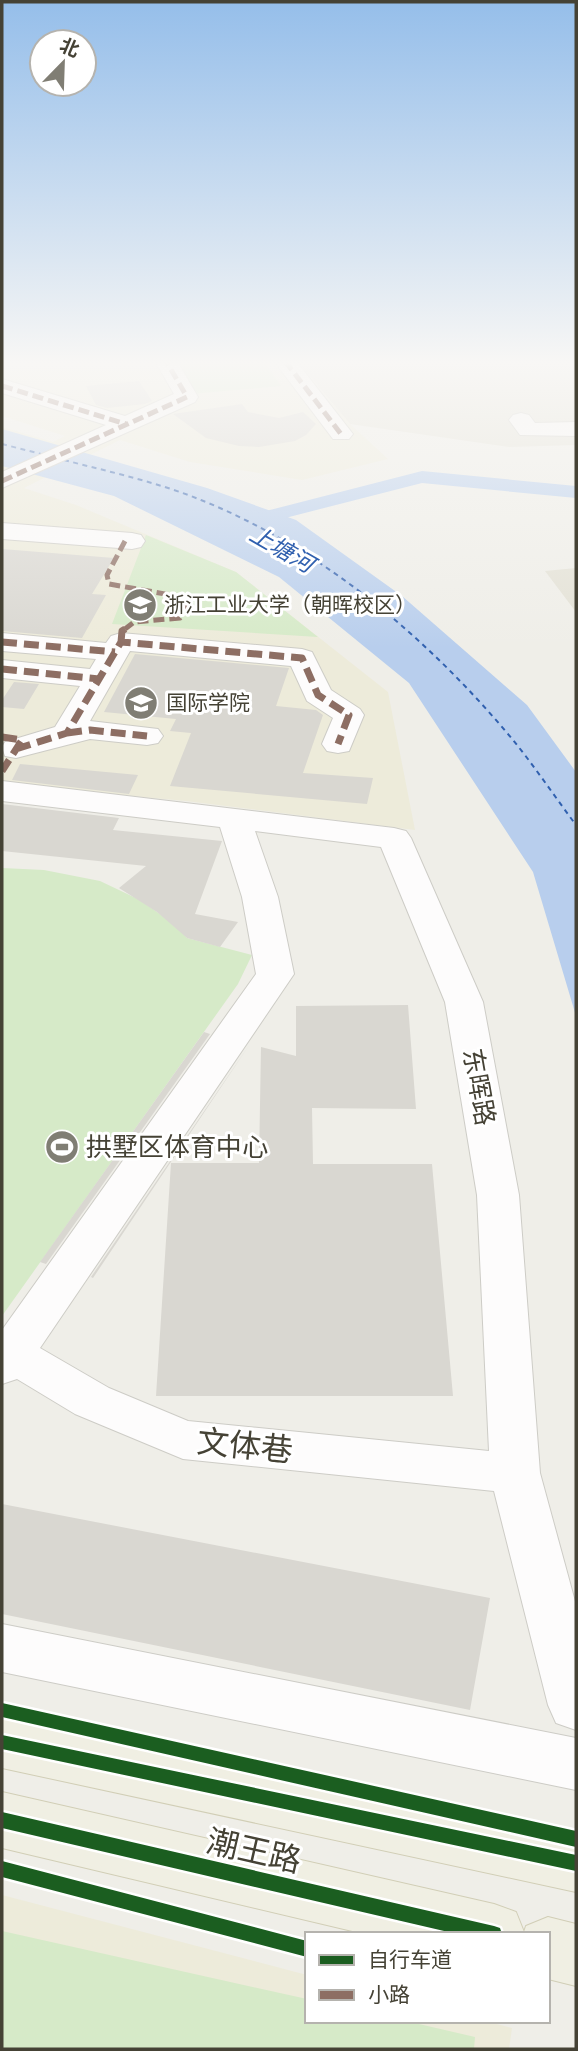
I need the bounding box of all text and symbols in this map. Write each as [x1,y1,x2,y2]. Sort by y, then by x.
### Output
north arrow [28,28,98,98]
text: 北 [56,34,82,63]
water label: 上塘河 [245,520,322,581]
school or university icon: 浙江工业大学（朝晖校区） [121,586,159,624]
place label: 浙江工业大学（朝晖校区） [164,593,416,618]
school or university icon: 国际学院 [122,684,160,722]
place label: 国际学院 [166,691,250,716]
street label: 东晖路 [455,1046,500,1128]
sports icon: 拱墅区体育中心 [43,1128,81,1166]
place label: 拱墅区体育中心 [86,1133,268,1164]
street label: 文体巷 [195,1423,295,1472]
street label: 潮王路 [202,1823,305,1882]
legend [305,1932,550,2023]
text: 自行车道 [368,1948,452,1973]
text: 小路 [368,1983,410,2008]

